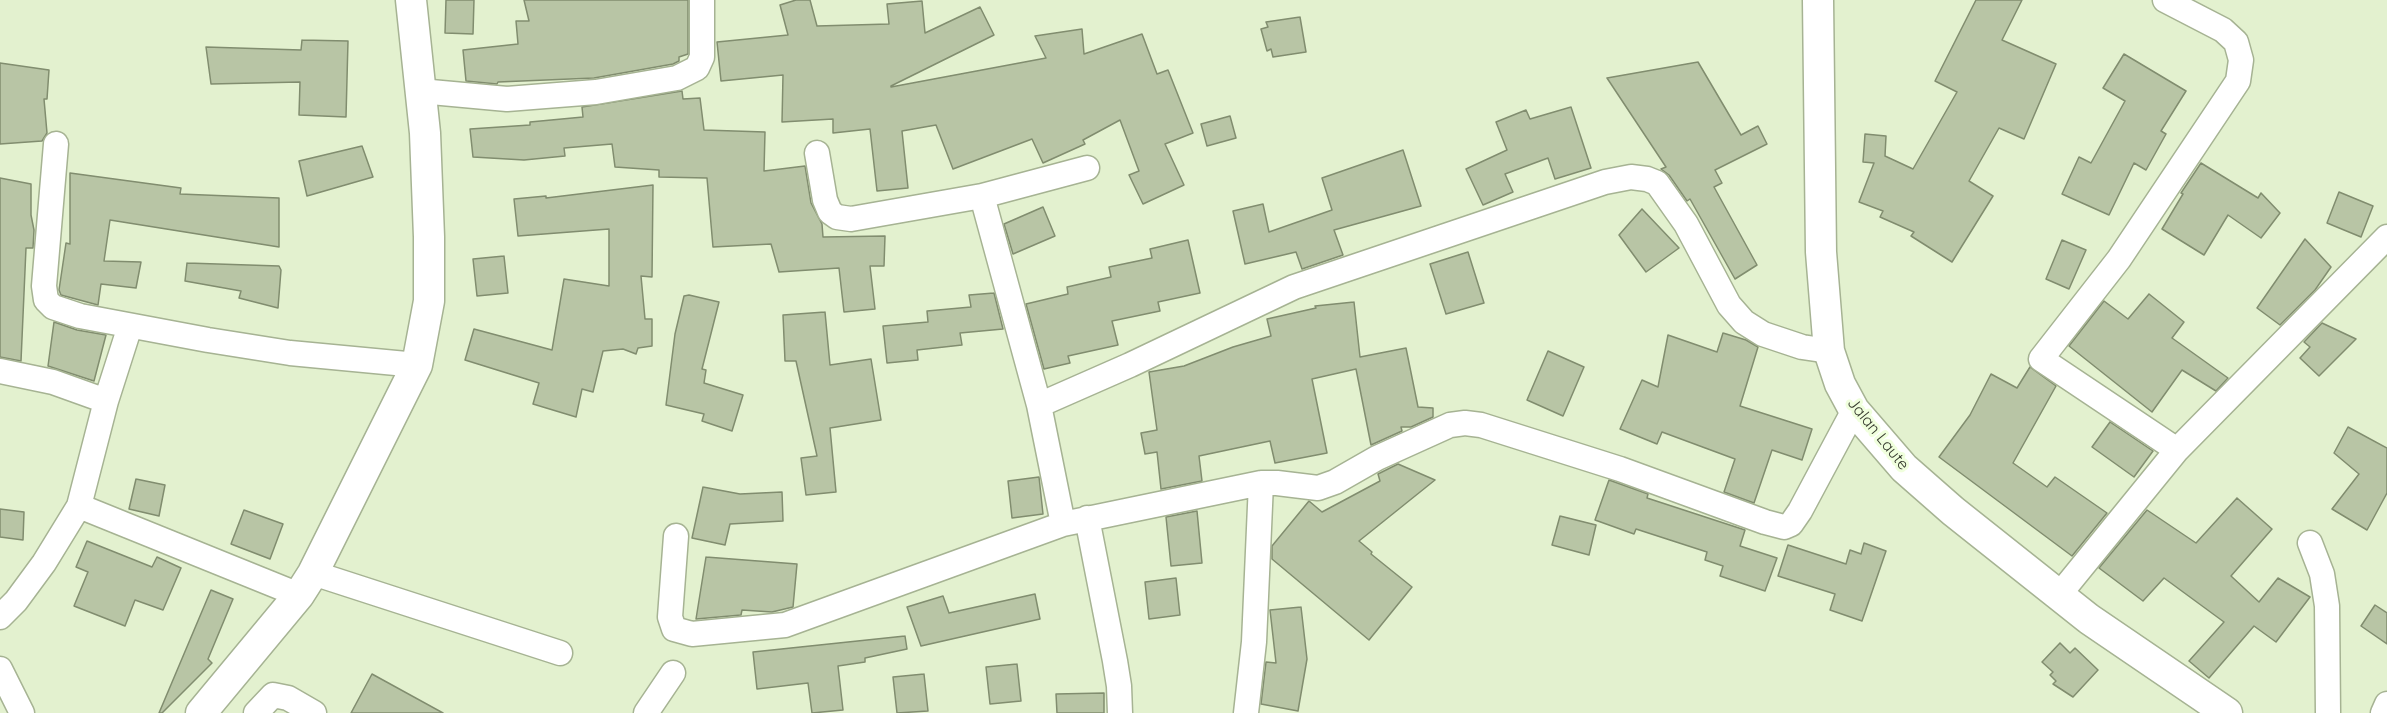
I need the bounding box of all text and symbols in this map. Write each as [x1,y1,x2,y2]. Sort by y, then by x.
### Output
street label: Jalan Laute [1843,394,1913,474]

